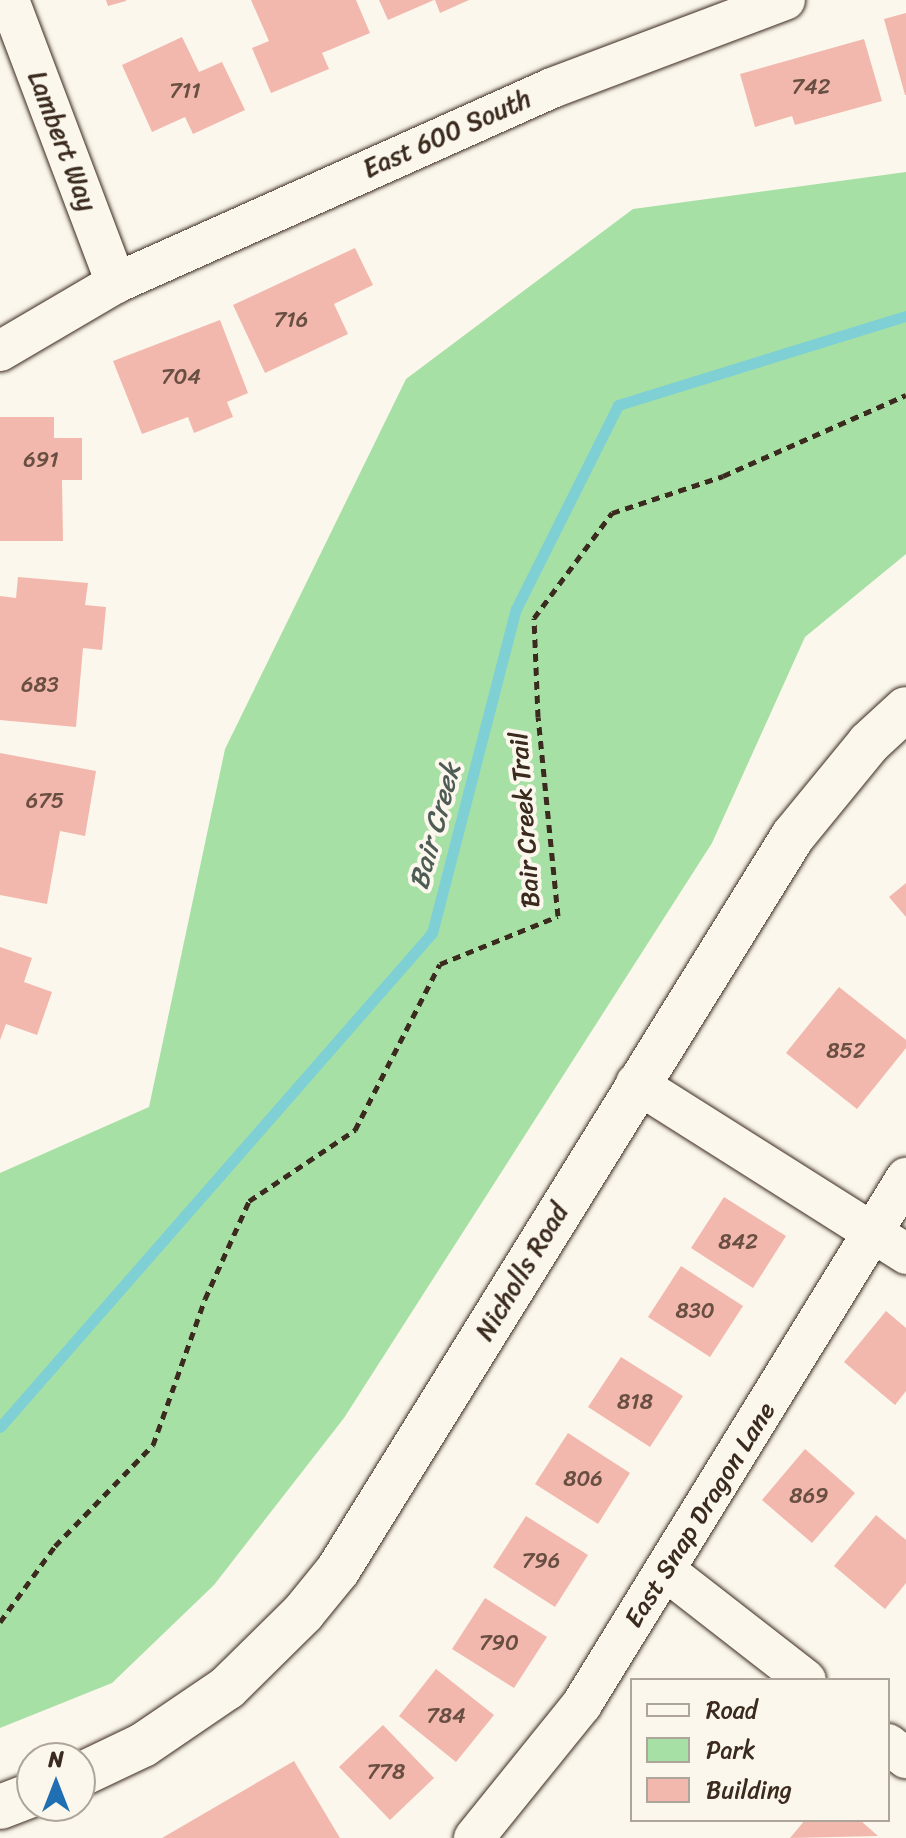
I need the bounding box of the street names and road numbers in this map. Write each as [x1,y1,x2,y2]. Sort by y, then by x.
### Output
street label: Lambert Way [21,66,103,216]
street label: East 600 South [358,83,536,185]
street label: Bair Creek Trail [503,730,547,910]
street label: Nicholls Road [469,1198,575,1346]
street label: East Snap Dragon Lane [618,1396,782,1634]

